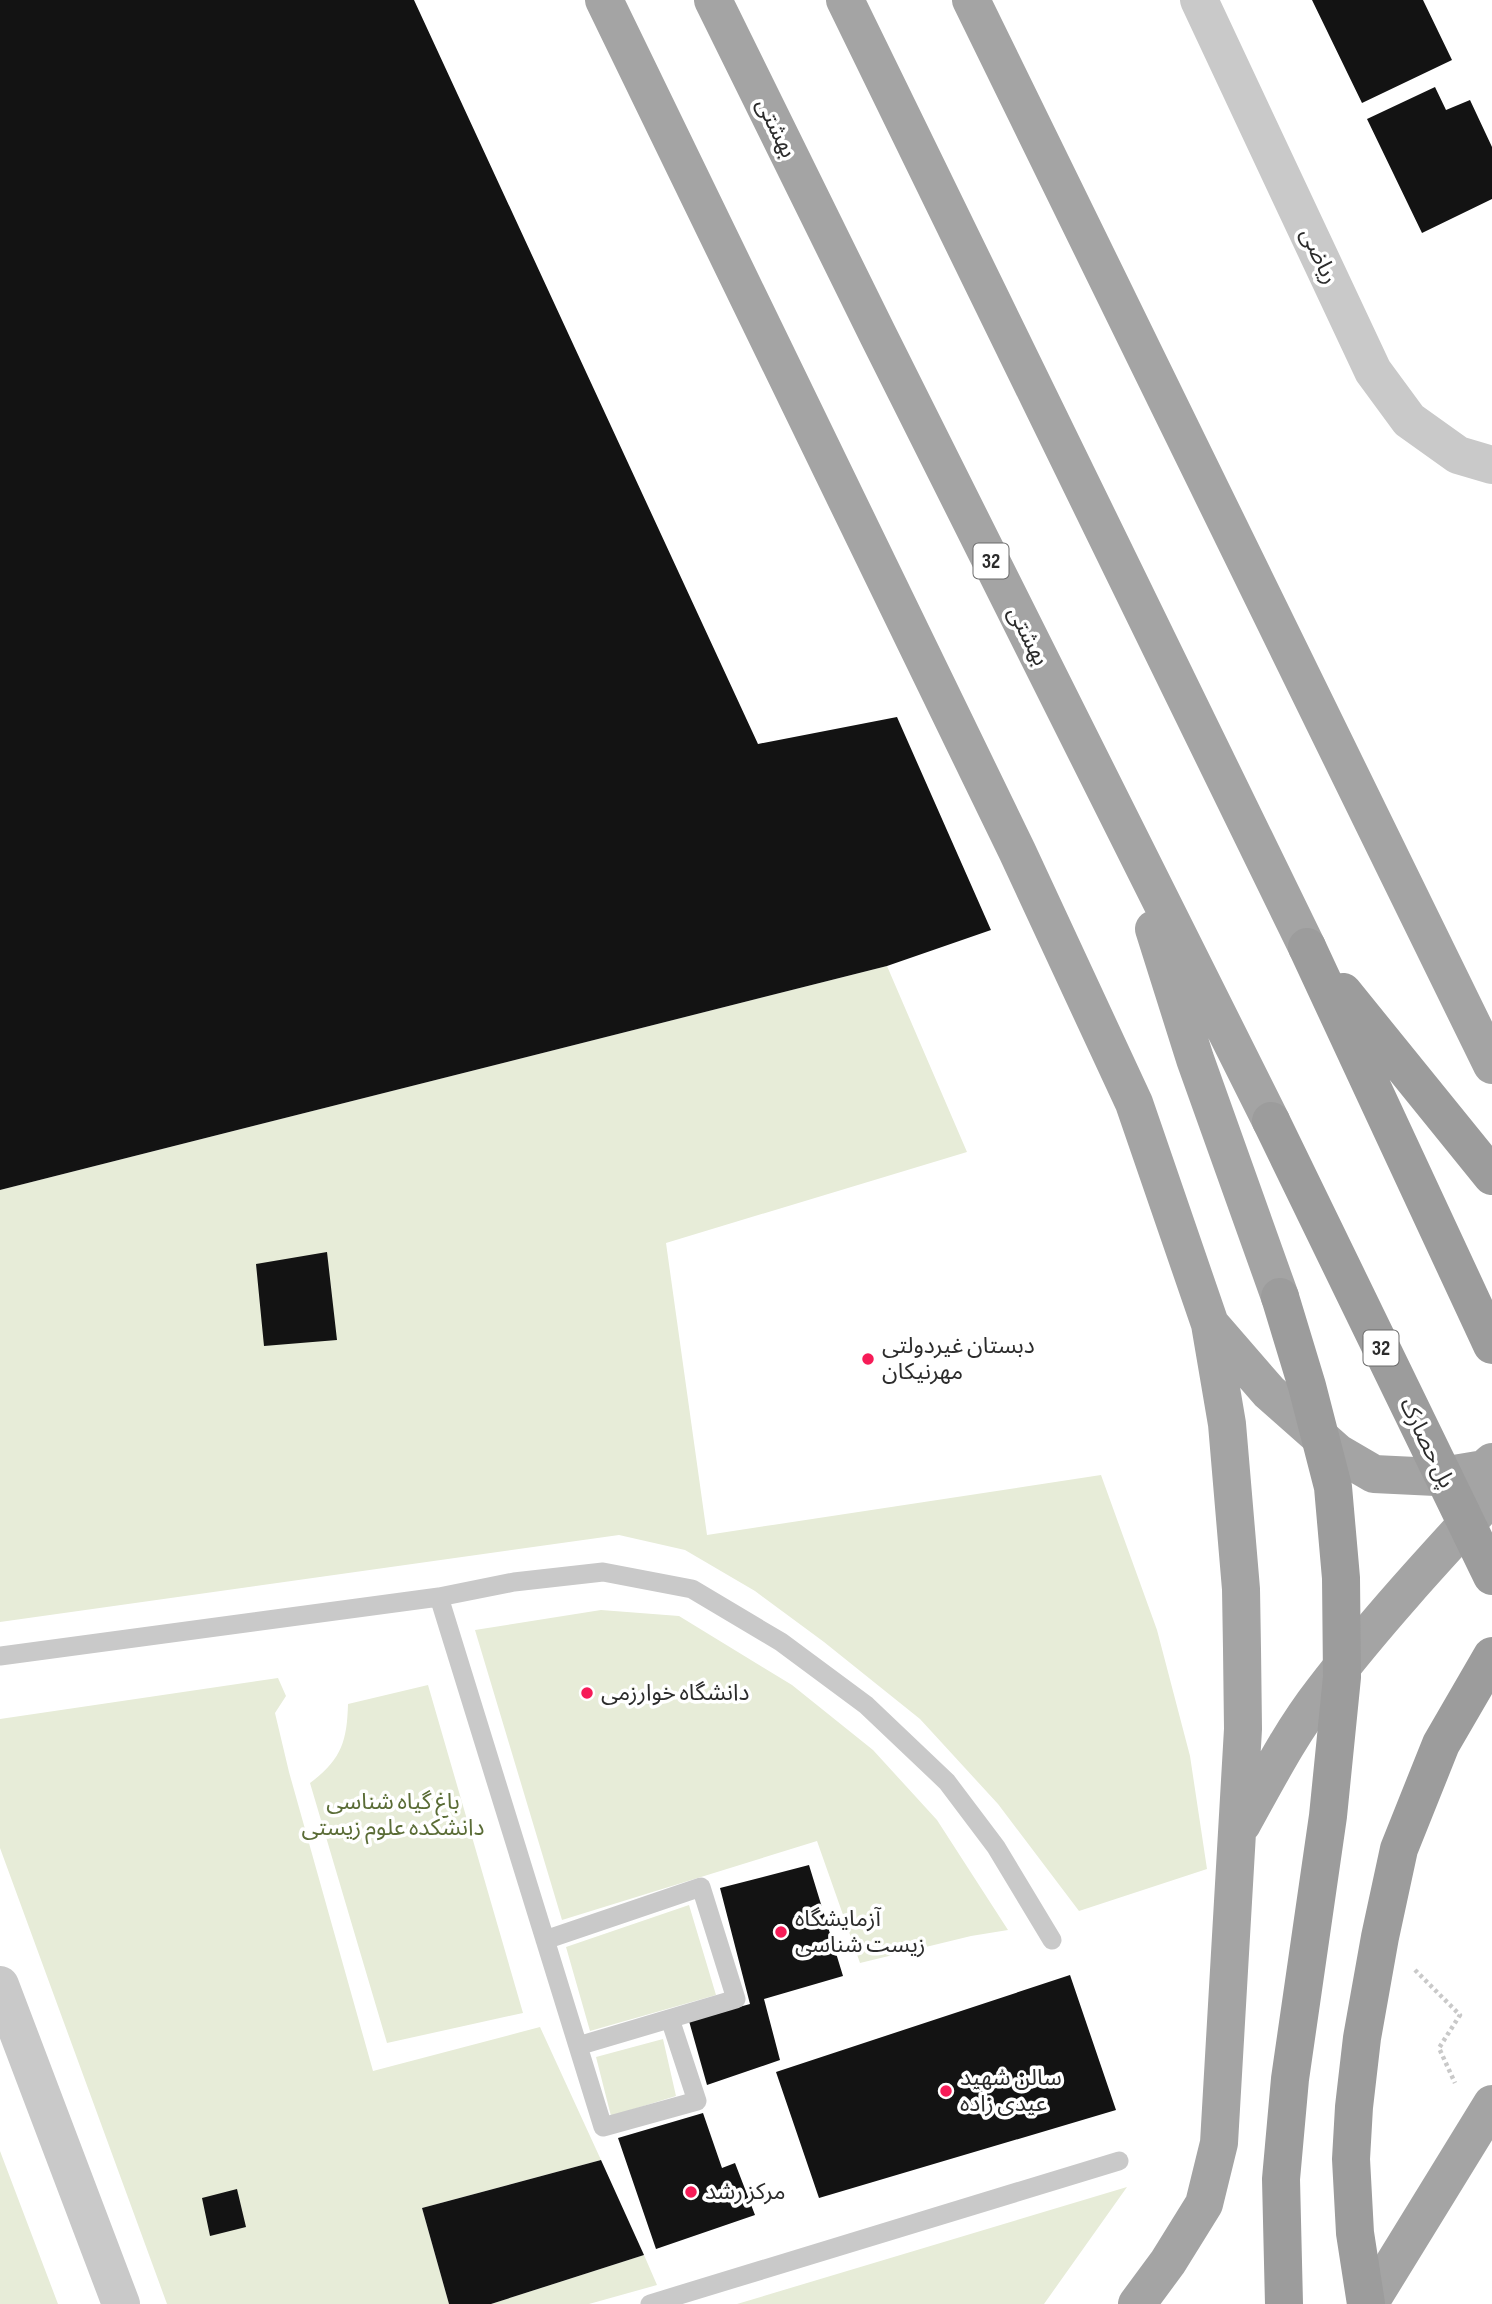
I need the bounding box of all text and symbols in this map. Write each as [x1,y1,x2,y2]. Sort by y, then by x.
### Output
street label: بهشتى [750,94,802,162]
street label: ریاضی [1294,223,1344,289]
road number: 32 [974,544,1009,578]
street label: بهشتى [1001,602,1055,670]
road number: 32 [1364,1330,1398,1366]
place label: دبستان غیردولتی مهرنیکان [882,1332,1035,1386]
marker: دبستان غیردولتی مهرنیکان [860,1351,876,1367]
street label: پل حصارک [1393,1393,1461,1493]
place label: دانشگاه خوارزمی [601,1679,749,1707]
marker: دانشگاه خوارزمی [579,1685,595,1701]
park label: باغ گیاه شناسی دانشکده علوم زیستی [302,1788,484,1845]
place label: آزمایشگاه زیست شناسی [795,1905,926,1959]
marker: آزمایشگاه زیست شناسی [773,1924,789,1940]
place label: سالن شهید عیدی زاده [960,2064,1062,2118]
marker: سالن شهید عیدی زاده [938,2083,954,2099]
place label: مرکز رشد [705,2178,786,2206]
marker: مرکز رشد [683,2184,699,2200]

